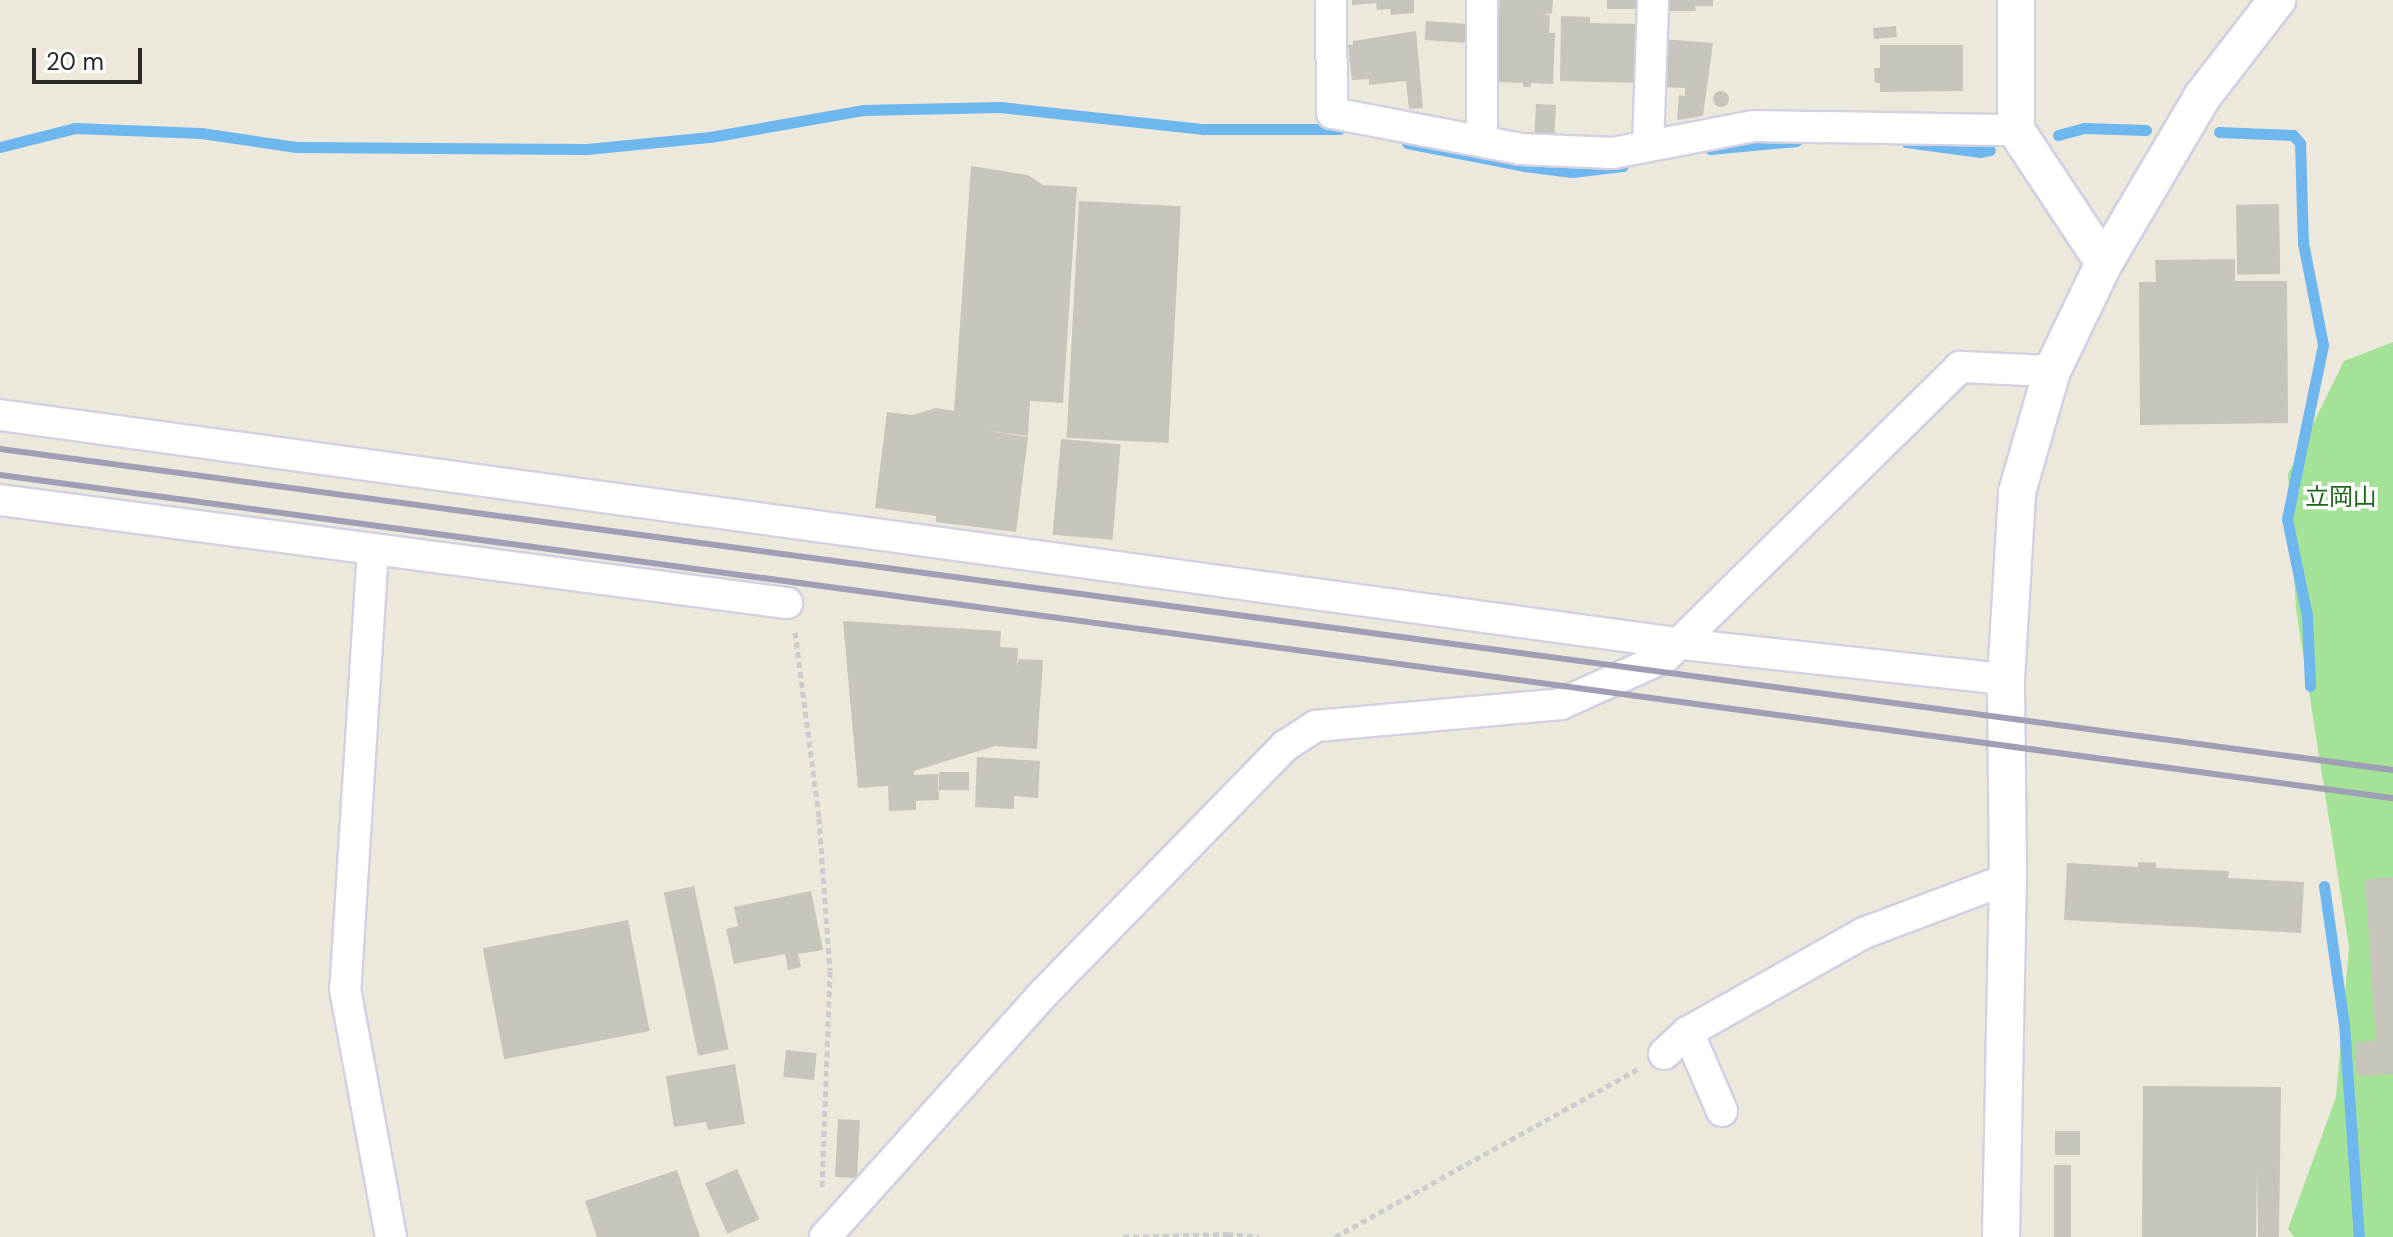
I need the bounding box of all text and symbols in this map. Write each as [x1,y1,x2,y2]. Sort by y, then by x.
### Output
scale bar [36,32,146,82]
text: 20 m [46,46,104,77]
park label: 立岡山 [2305,483,2377,511]

